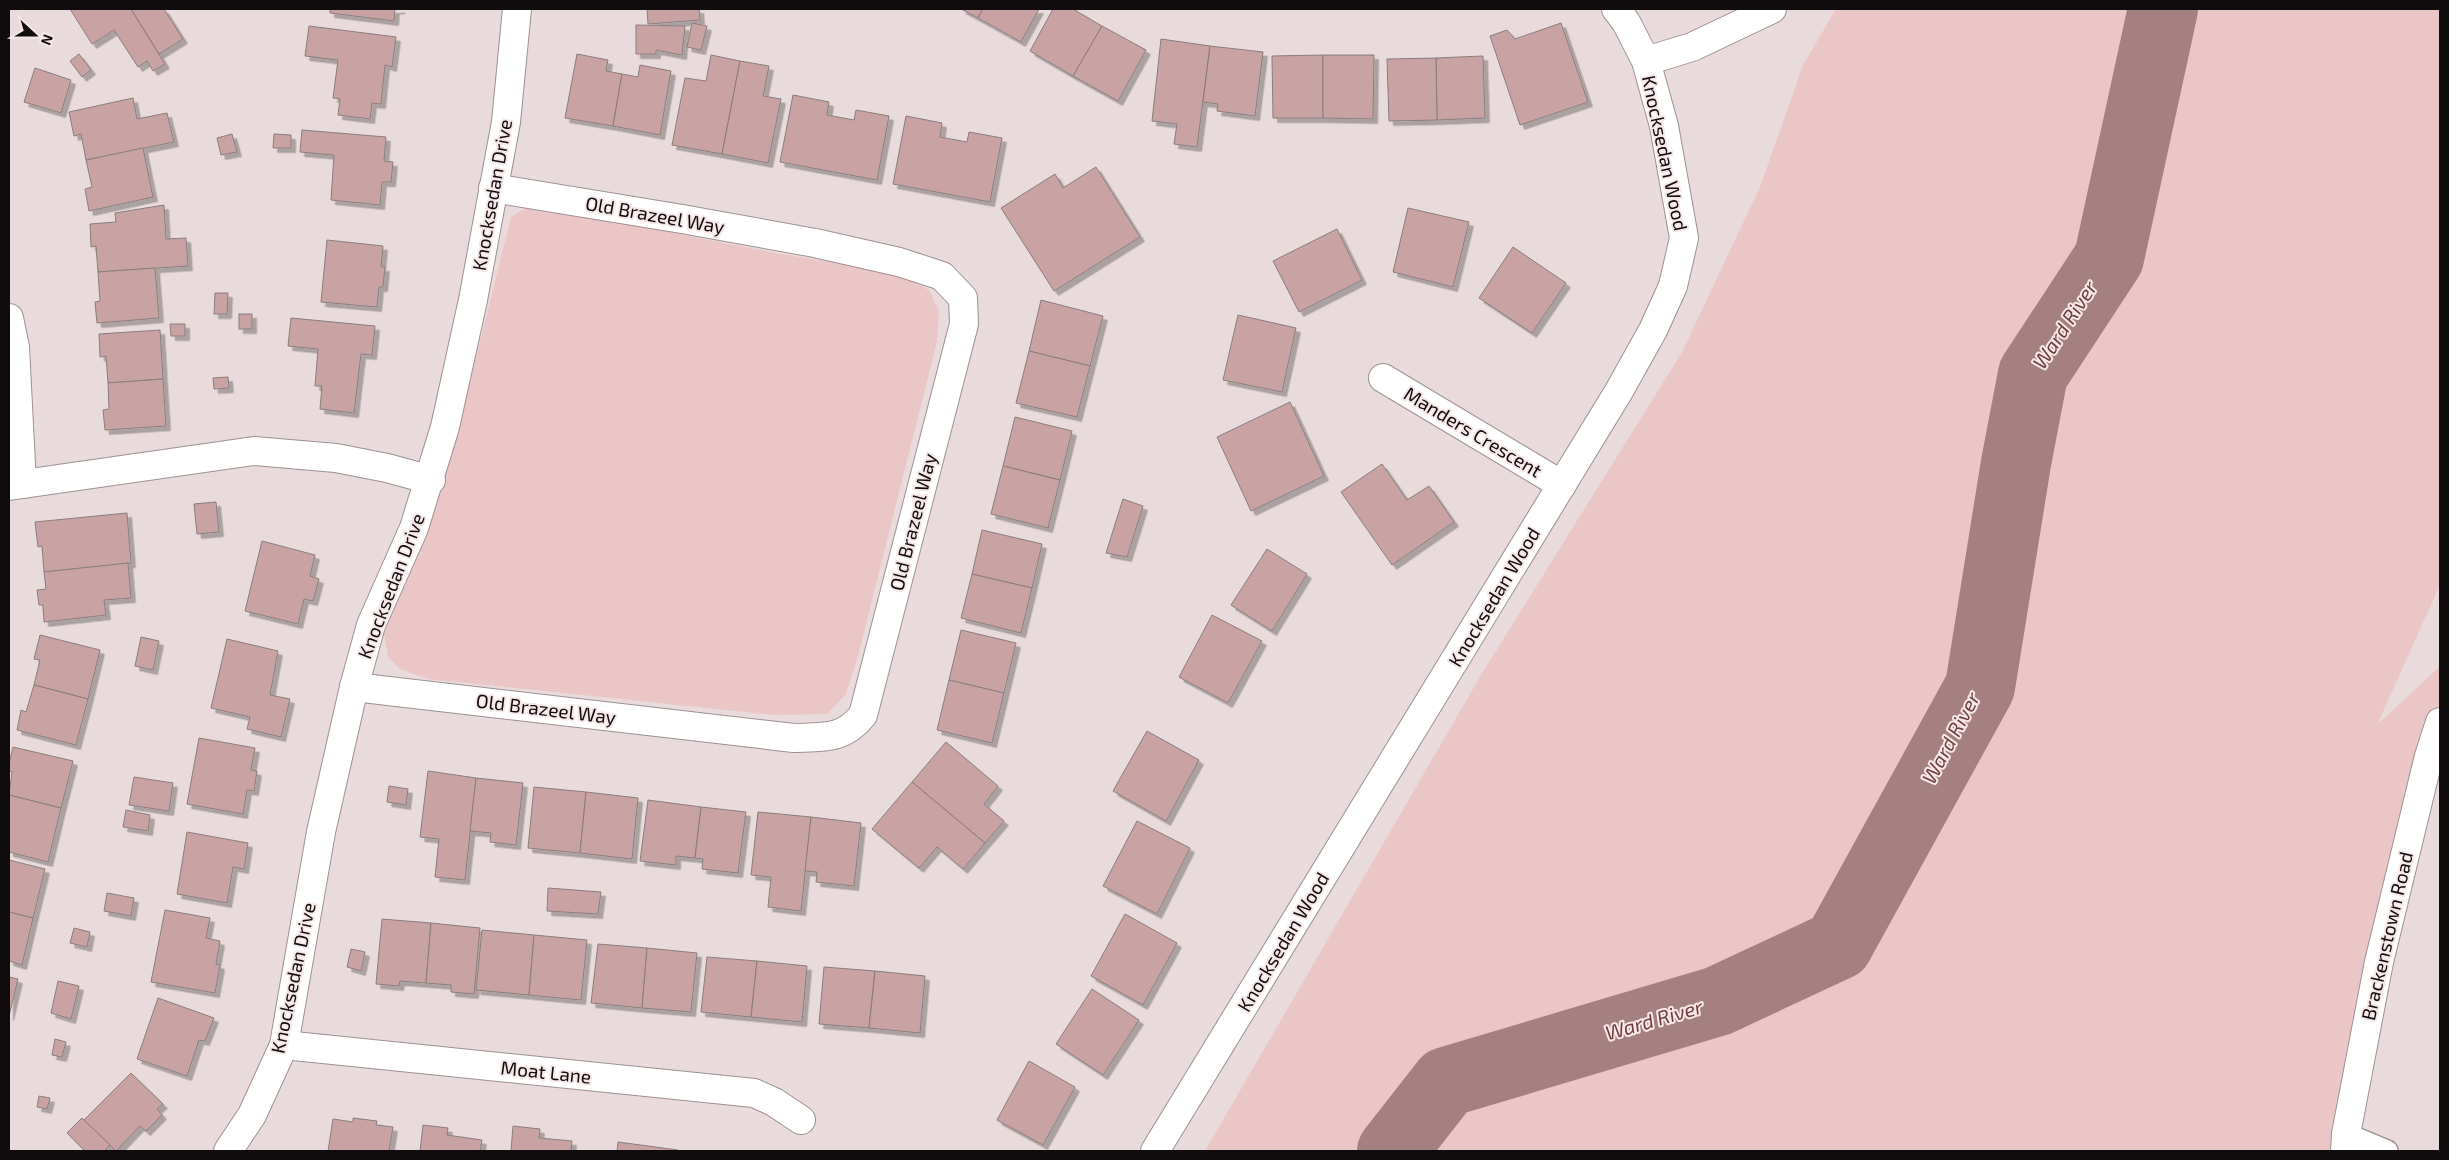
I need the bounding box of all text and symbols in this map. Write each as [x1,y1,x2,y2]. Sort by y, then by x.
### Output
north arrow [10,10,60,60]
text: N [38,32,57,48]
street label: Knocksedan Wood [1638,73,1693,233]
street label: Knocksedan Drive [467,117,516,273]
street label: Old Brazeel Way [584,191,726,238]
water label: Ward River [2027,275,2102,373]
street label: Manders Crescent [1400,381,1546,482]
street label: Old Brazeel Way [884,451,941,593]
street label: Knocksedan Drive [352,510,429,662]
street label: Knocksedan Wood [1443,523,1544,671]
water label: Ward River [1916,687,1985,787]
street label: Old Brazeel Way [475,689,617,728]
street label: Brackenstown Road [2356,849,2417,1022]
street label: Knocksedan Wood [1232,868,1333,1016]
street label: Knocksedan Drive [265,900,320,1055]
water label: Ward River [1602,993,1706,1044]
street label: Moat Lane [500,1055,592,1088]

